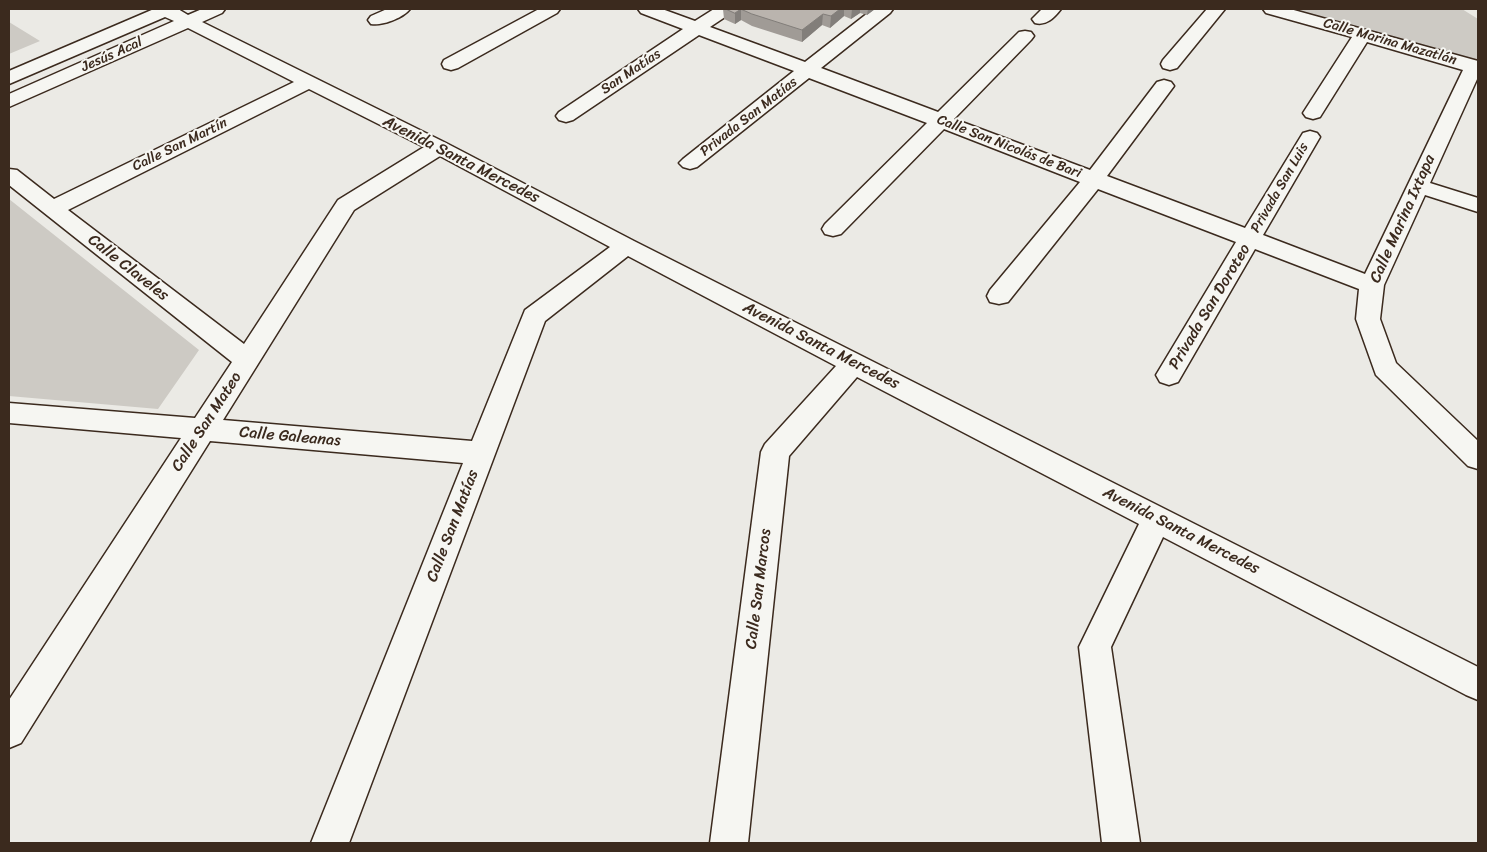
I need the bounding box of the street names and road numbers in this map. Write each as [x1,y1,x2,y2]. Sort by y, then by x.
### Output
street label: Calle Marina Mazatlán [1322,15,1458,69]
street label: Jesús Acal [79,34,145,76]
street label: San Matías [598,46,664,98]
street label: Privada San Matías [697,74,801,160]
street label: Avenida Santa Mercedes [379,112,543,208]
street label: Calle San Nicolás de Bari [934,112,1084,182]
street label: Calle San Martín [130,115,230,175]
street label: Privada San Luis [1247,140,1313,236]
street label: Calle Marina Ixtapa [1366,152,1440,286]
street label: Calle Claveles [84,230,172,306]
street label: Privada San Doroteo [1165,241,1255,373]
street label: Avenida Santa Mercedes [739,298,903,394]
street label: Calle San Mateo [168,369,246,475]
street label: Calle Galeanas [239,423,341,451]
street label: Calle San Matías [423,467,483,585]
street label: Avenida Santa Mercedes [1099,483,1263,579]
street label: Calle San Marcos [742,528,776,650]

